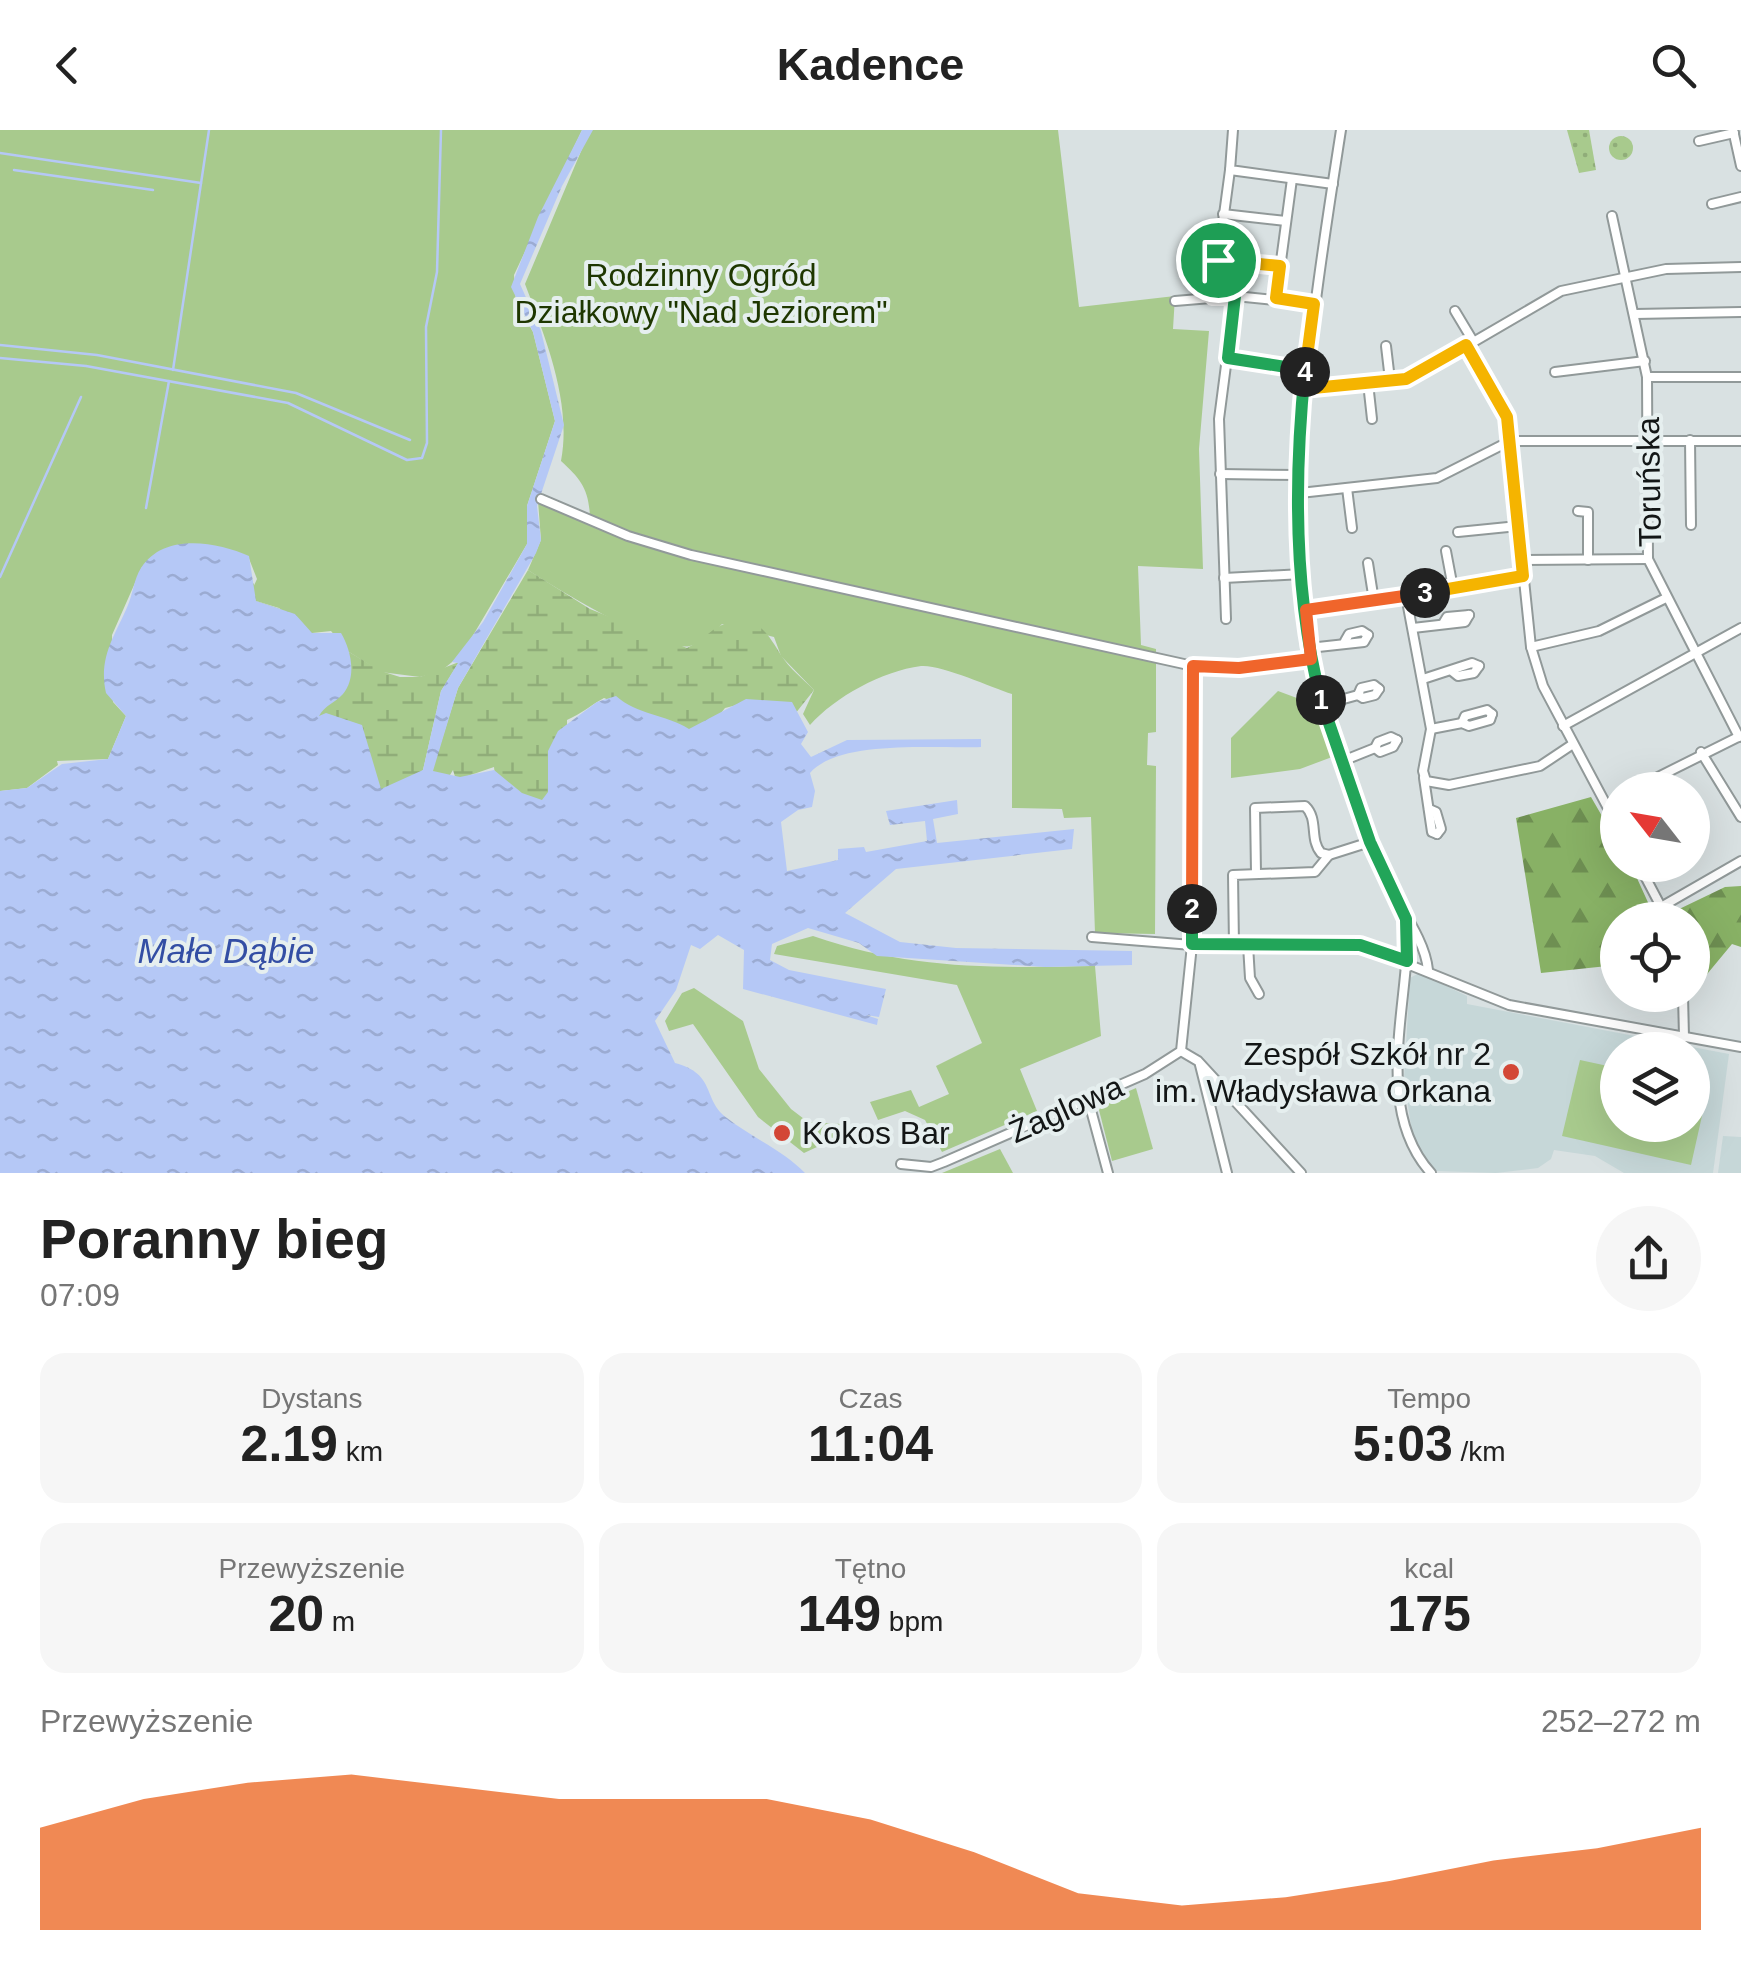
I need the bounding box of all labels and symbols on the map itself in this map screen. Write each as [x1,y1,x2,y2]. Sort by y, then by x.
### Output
pin [1176,218,1261,303]
park label: Rodzinny Ogród Działkowy "Nad Jeziorem" [514,257,888,330]
pin: 4 [1280,347,1330,397]
street label: Toruńska [1630,417,1668,547]
pin: 3 [1400,568,1450,618]
pin: 1 [1296,675,1346,725]
north arrow [1600,772,1710,882]
pin: 2 [1167,884,1217,934]
water label: Małe Dąbie [137,931,315,970]
place label: Zespół Szkół nr 2 im. Władysława Orkana [1155,1036,1491,1109]
marker: Zespół Szkół nr 2 im. Władysława Orkana [1500,1061,1522,1083]
street label: Żaglowa [1003,1068,1129,1150]
place label: Kokos Bar [802,1115,950,1151]
marker: Kokos Bar [771,1122,793,1144]

